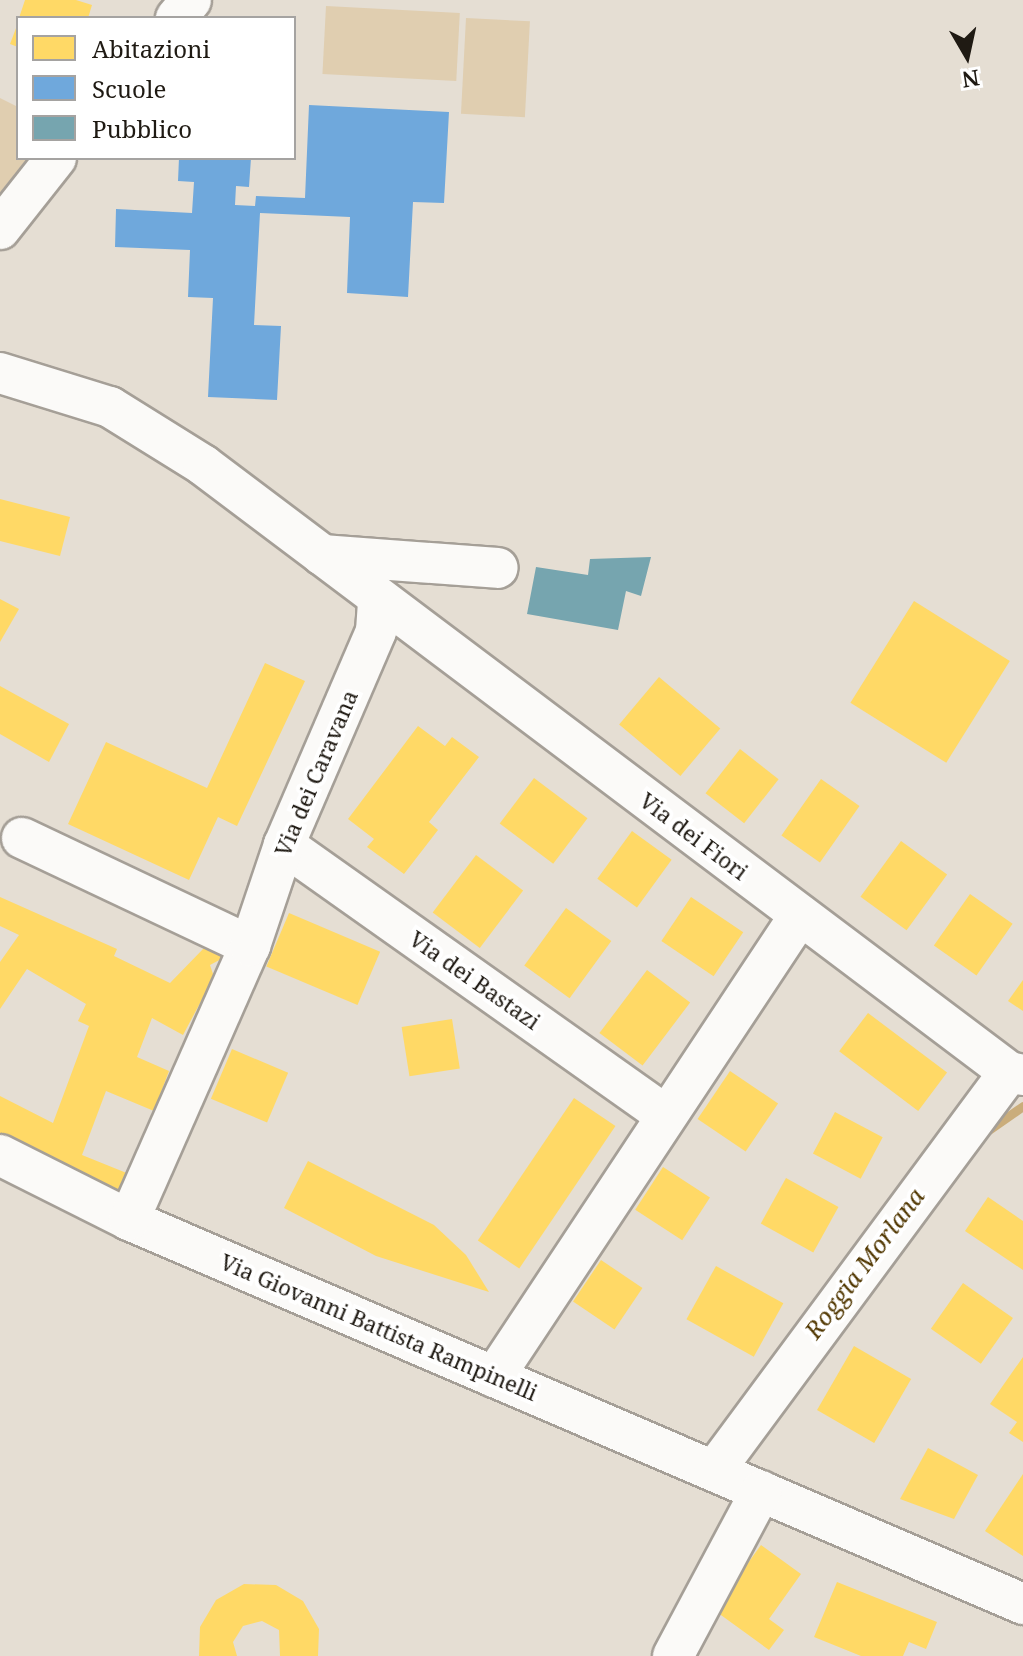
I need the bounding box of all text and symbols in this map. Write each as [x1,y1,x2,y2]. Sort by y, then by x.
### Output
legend [16,16,296,160]
north arrow [927,16,1007,96]
text: Abitazioni [92,32,210,65]
text: N [960,64,982,96]
text: Scuole [92,72,166,105]
text: Pubblico [92,112,192,145]
street label: Via dei Caravana [269,686,363,860]
street label: Via dei Fiori [635,787,753,885]
street label: Via dei Bastazi [405,925,545,1035]
water label: Roggia Morlana [798,1182,930,1344]
street label: Via Giovanni Battista Rampinelli [217,1248,541,1406]

